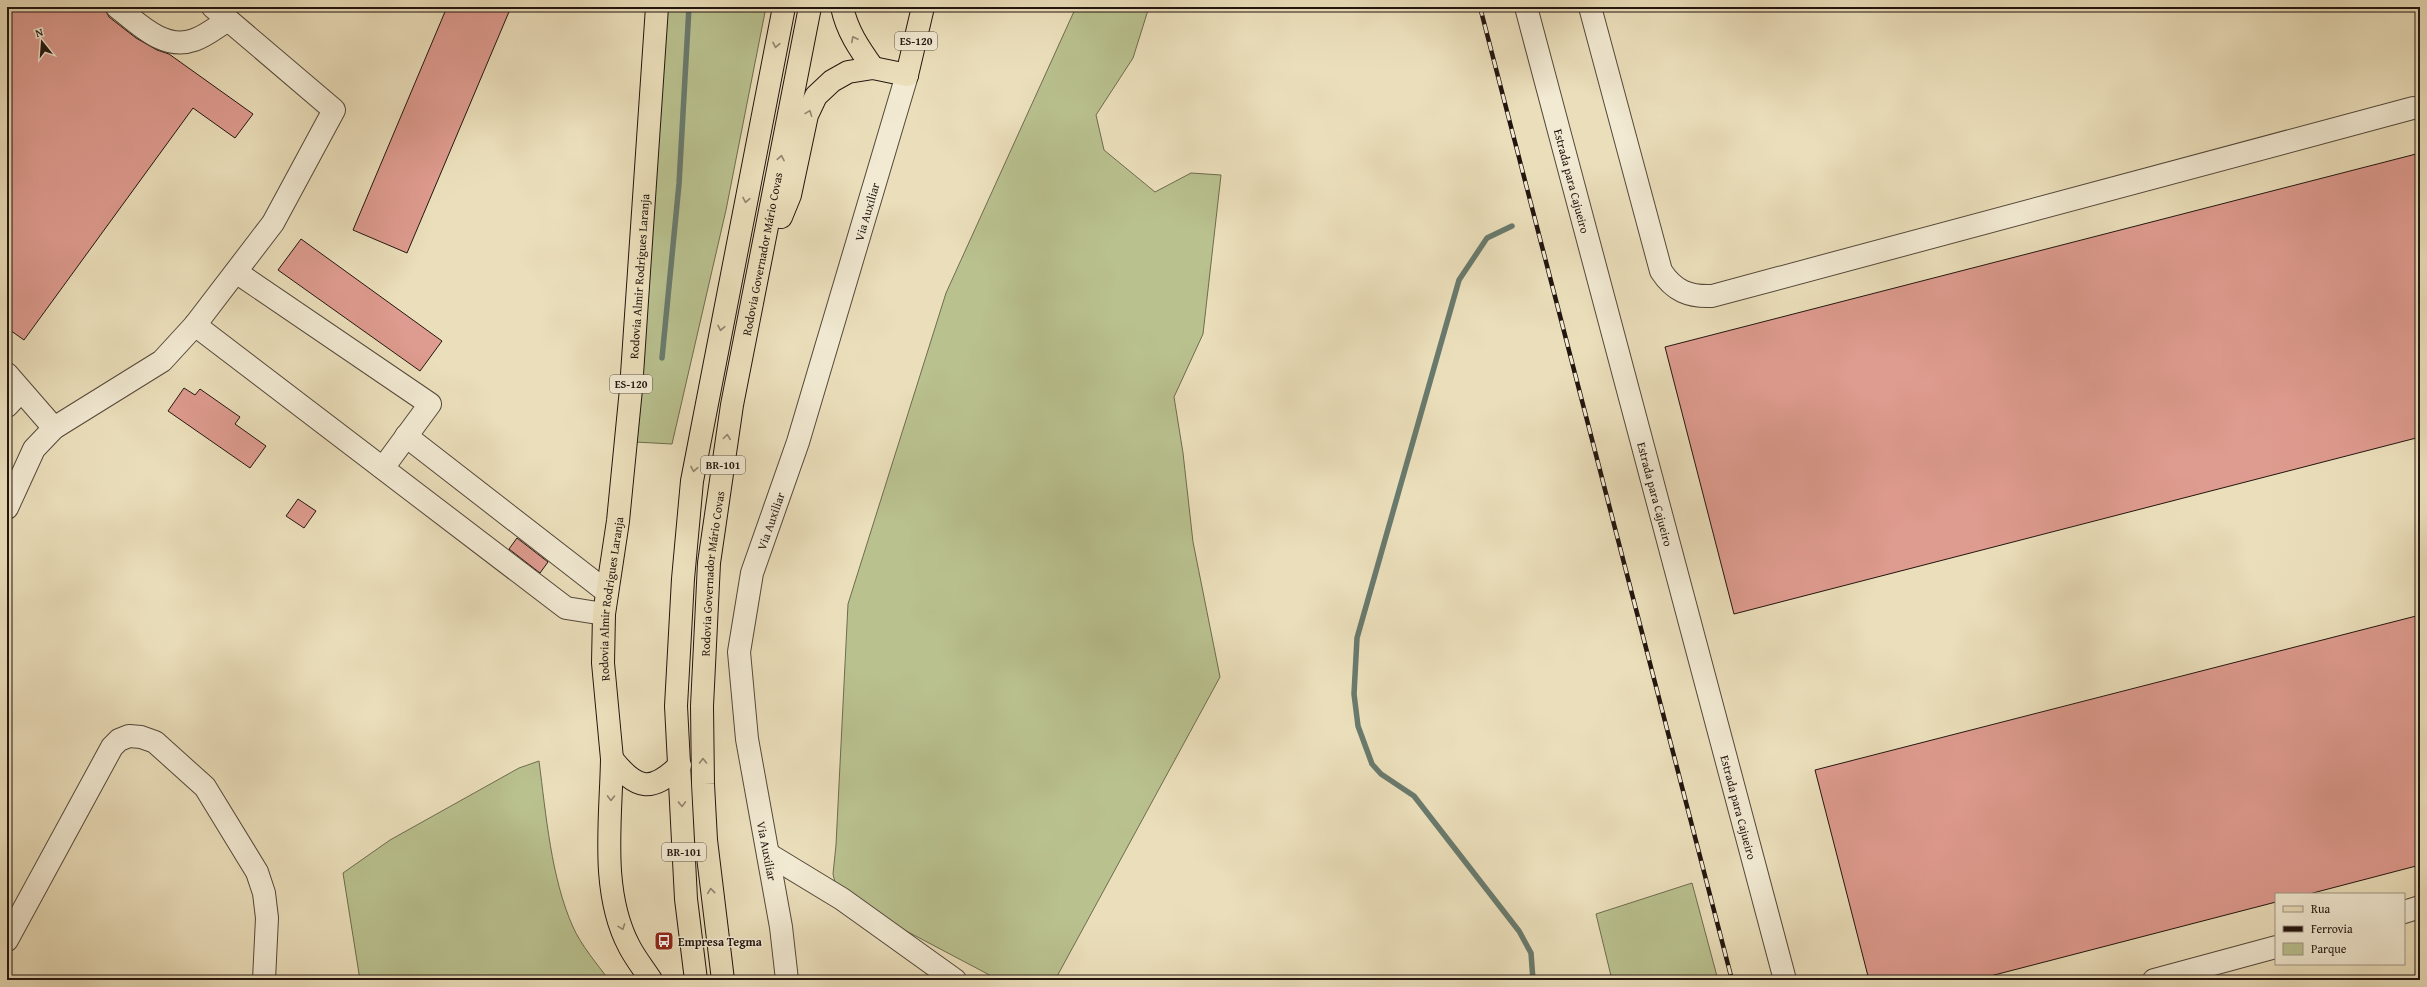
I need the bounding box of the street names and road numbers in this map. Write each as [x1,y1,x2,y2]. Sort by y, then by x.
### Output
road number: ES-120 [895,32,937,50]
street label: Estrada para Cajueiro [1550,127,1594,235]
street label: Rodovia Governador Mário Covas [737,170,786,337]
street label: Via Auxiliar [850,180,883,243]
street label: Rodovia Almir Rodrigues Laranja [625,193,653,360]
road number: ES-120 [610,375,652,393]
street label: Estrada para Cajueiro [1634,440,1678,548]
road number: BR-101 [701,456,745,474]
street label: Rodovia Governador Mário Covas [696,490,728,657]
street label: Via Auxiliar [752,490,788,552]
street label: Rodovia Almir Rodrigues Laranja [594,516,627,682]
street label: Estrada para Cajueiro [1717,753,1761,861]
street label: Via Auxiliar [753,820,781,882]
road number: BR-101 [662,843,706,861]

